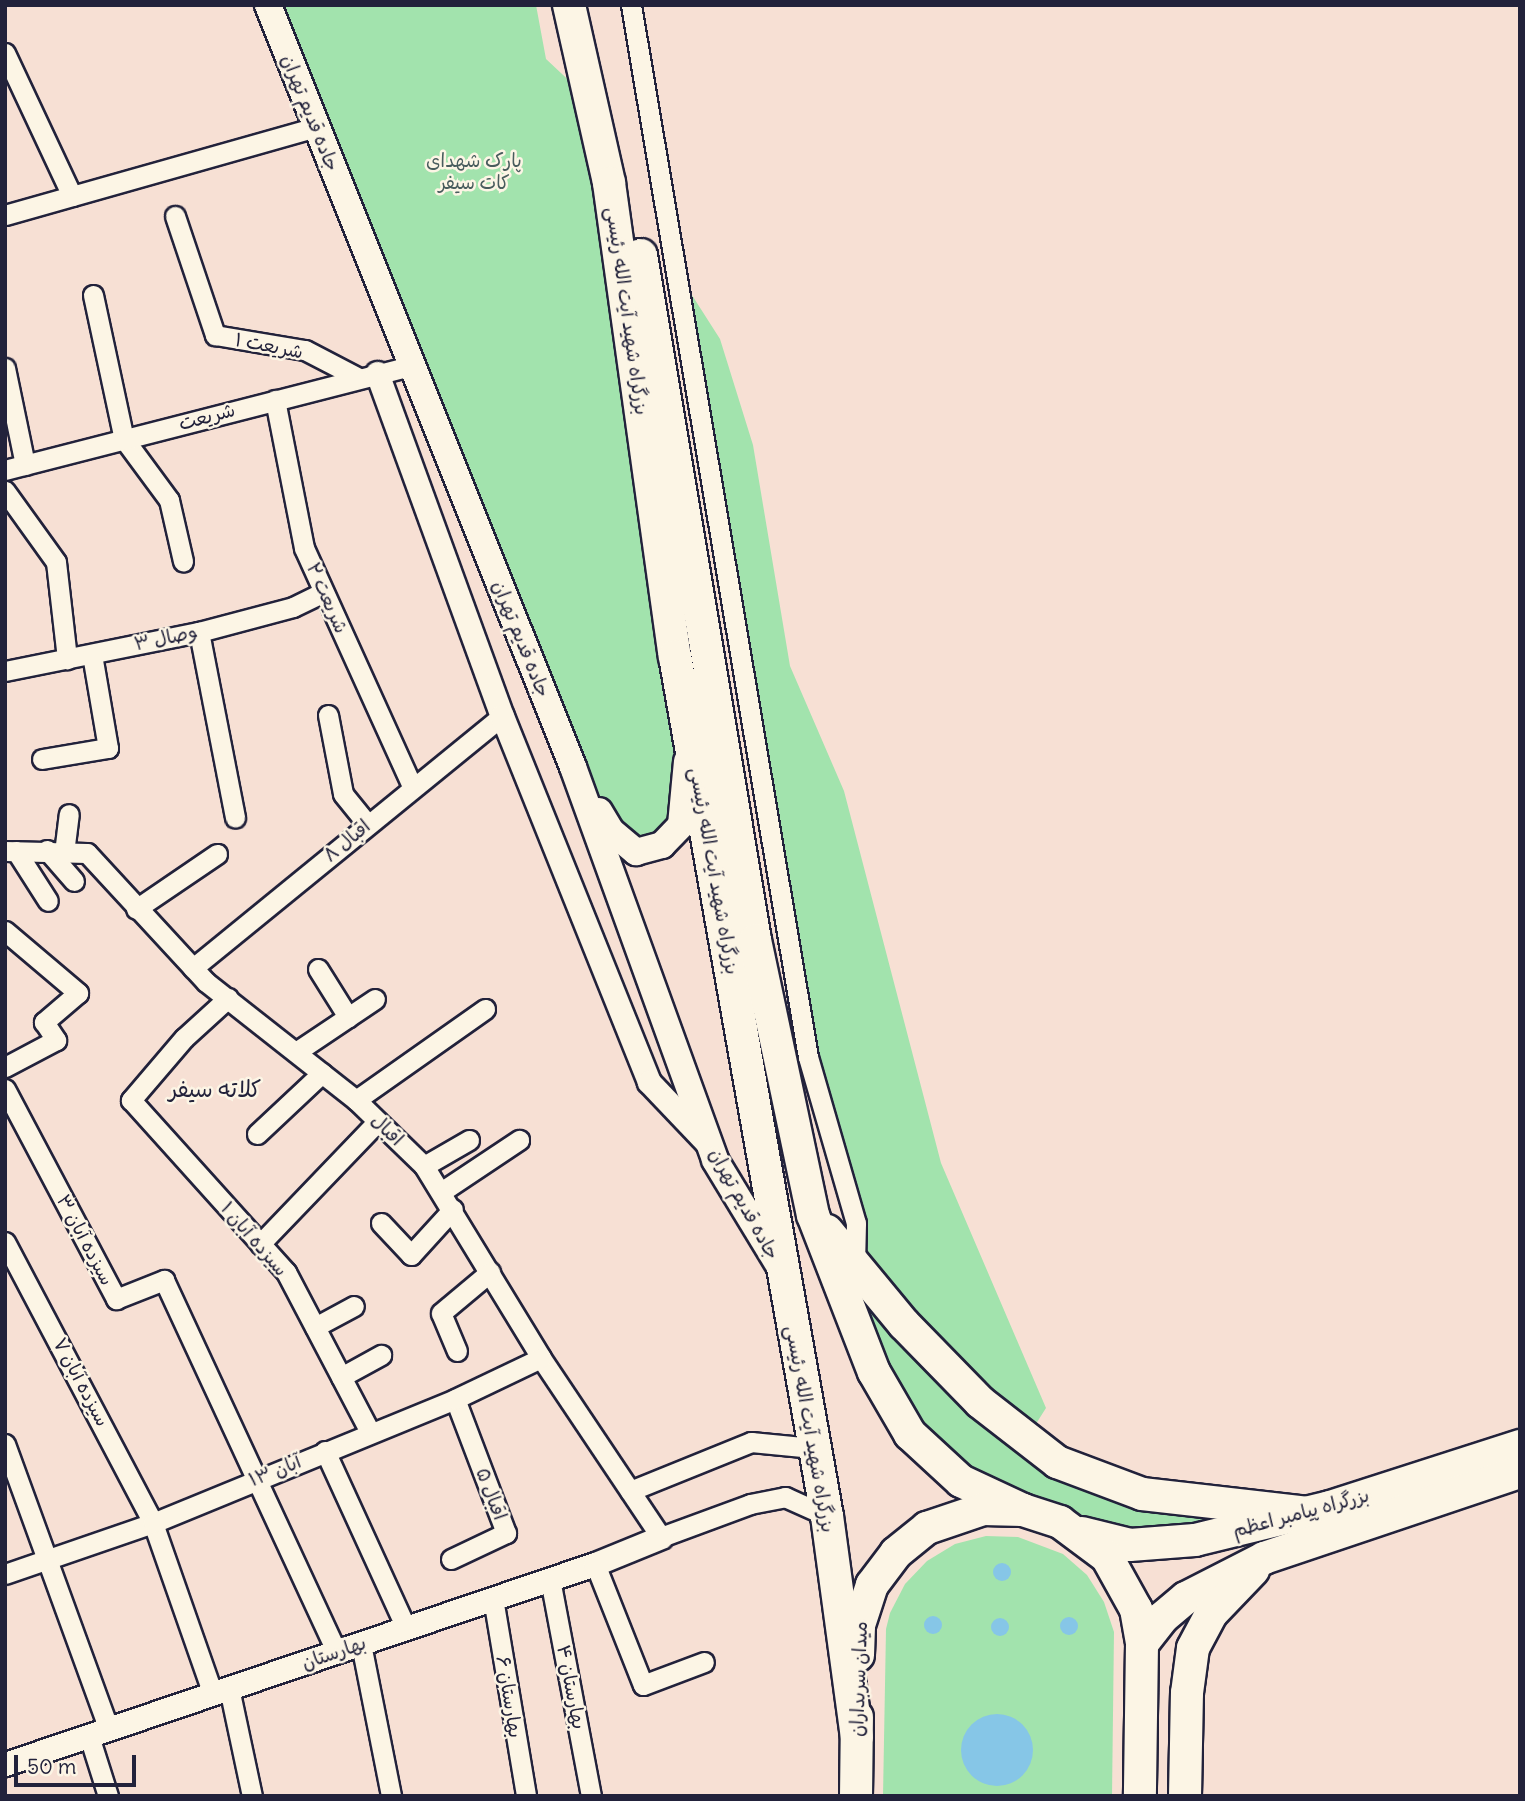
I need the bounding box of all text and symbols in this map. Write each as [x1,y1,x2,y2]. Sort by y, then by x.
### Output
street label: جاده قدیم تهران [276,51,344,175]
park label: پارک شهدای کات سیفر [426,150,522,194]
street label: بزرگراه شهید آیت الله رئیسی [601,206,653,416]
street label: شریعت ۱ [233,328,305,364]
street label: شریعت [176,399,238,435]
street label: شریعت ۲ [301,559,353,637]
street label: جاده قدیم تهران [487,577,555,701]
street label: وصال ۳ [132,620,200,656]
street label: بزرگراه شهید آیت الله رئیسی [685,766,743,976]
street label: اقبال ۸ [319,815,375,867]
district label: کلاته سیفر [169,1075,261,1103]
street label: اقبال [366,1109,408,1151]
street label: جاده قدیم تهران [704,1144,784,1264]
street label: سیزده آبان ۳ [52,1191,118,1289]
street label: سیزده آبان ۱ [216,1197,292,1281]
street label: بزرگراه شهید آیت الله رئیسی [781,1324,839,1534]
street label: سیزده آبان ۷ [48,1334,114,1430]
street label: ۱۳ آبان [245,1450,305,1492]
street label: اقبال ۵ [471,1465,511,1523]
street label: بزرگراه پیامبر اعظم [1230,1484,1372,1542]
street label: میدان سربداران [846,1621,872,1737]
street label: بهارستان [299,1631,369,1675]
street label: بهارستان ۴ [552,1643,590,1731]
street label: بهارستان ۶ [491,1654,527,1740]
scale bar [18,1742,140,1786]
text: 50 m [27,1753,76,1780]

